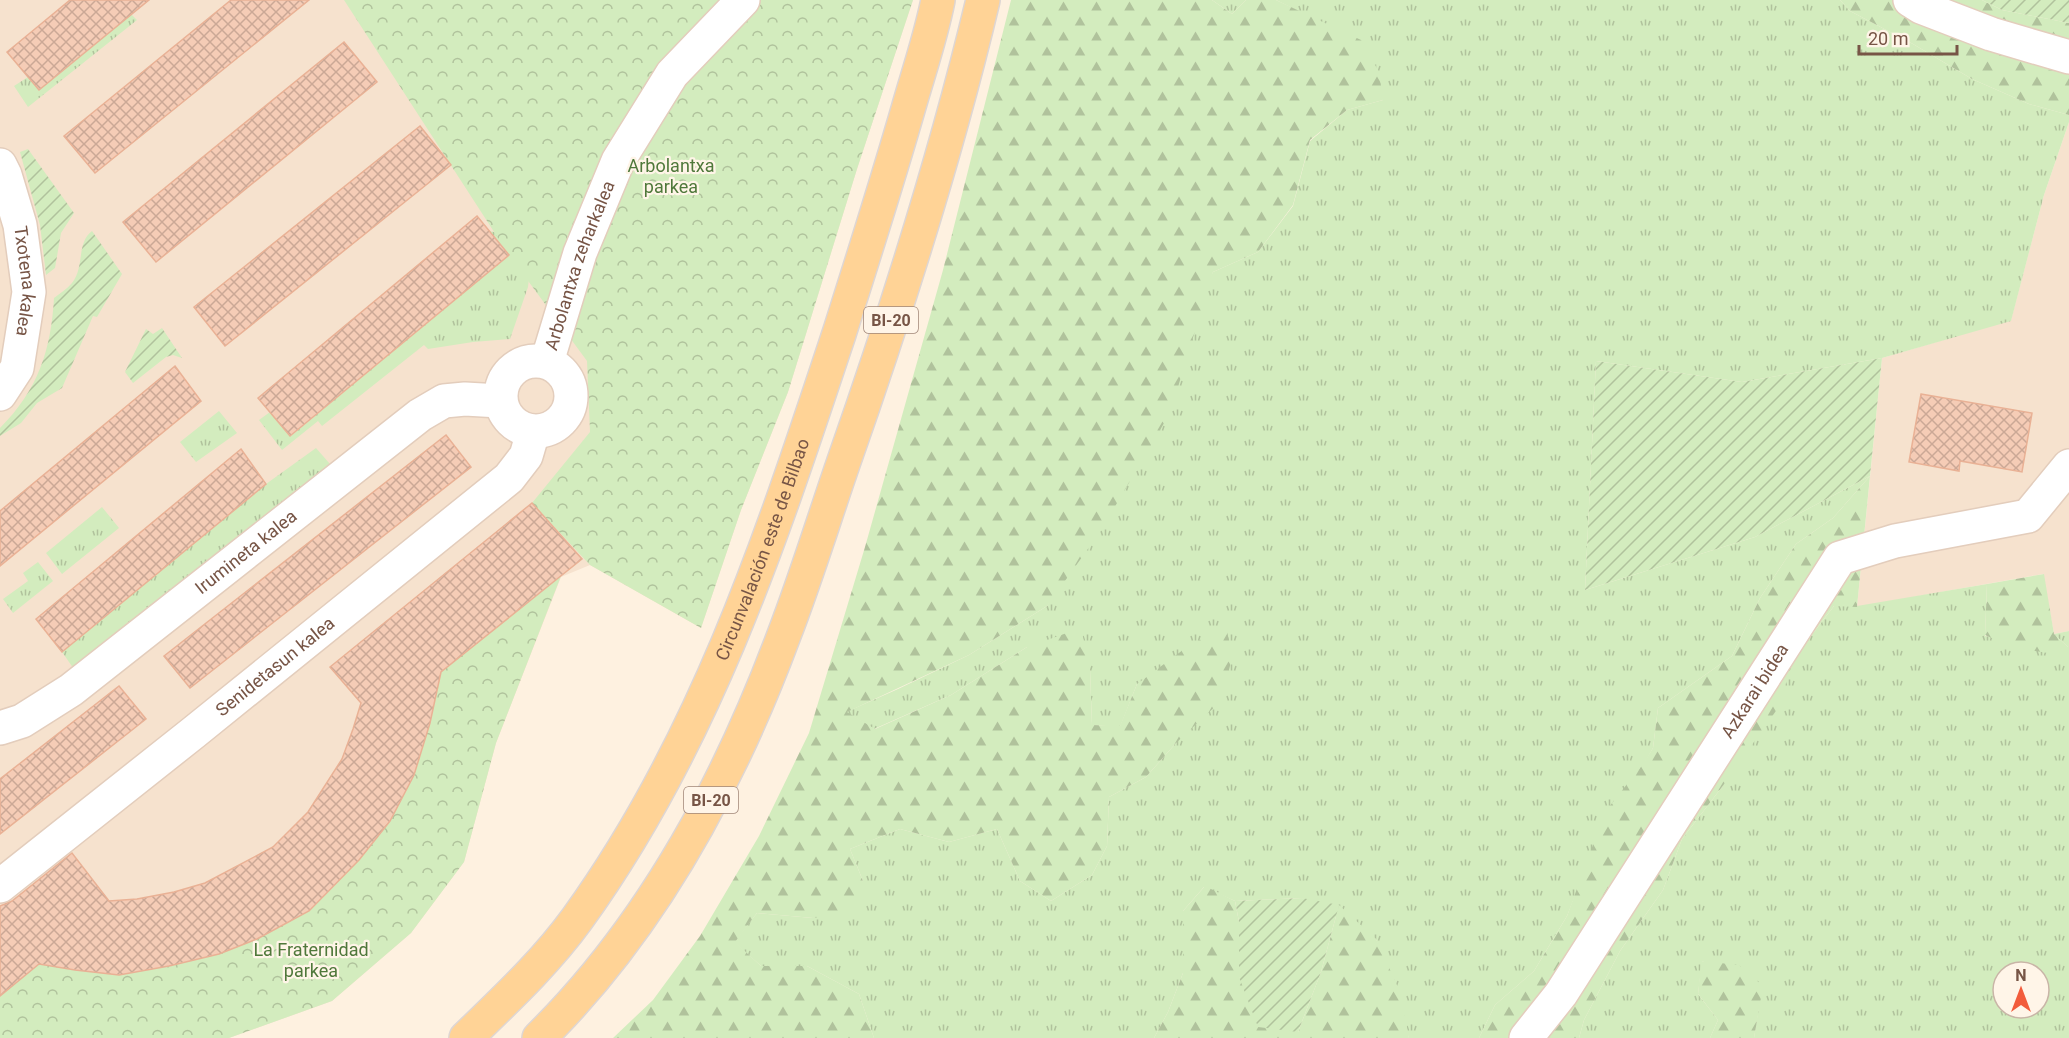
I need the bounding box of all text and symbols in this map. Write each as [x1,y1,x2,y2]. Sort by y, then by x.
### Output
scale bar [1859,18,1956,56]
text: 20 m [1868,28,1908,49]
park label: Arbolantxa parkea [628,155,714,197]
street label: Arbolantxa zeharkalea [540,177,619,353]
street label: Txotena kalea [10,224,40,338]
road number: BI-20 [864,307,918,333]
street label: Circunvalación este de Bilbao [711,436,813,663]
street label: Irumineta kalea [191,505,301,598]
street label: Senidetasun kalea [211,612,338,720]
street label: Azkarai bidea [1717,639,1792,742]
road number: BI-20 [684,787,738,813]
park label: La Fraternidad parkea [253,939,369,981]
north arrow [1991,960,2051,1020]
text: N [2015,966,2027,985]

